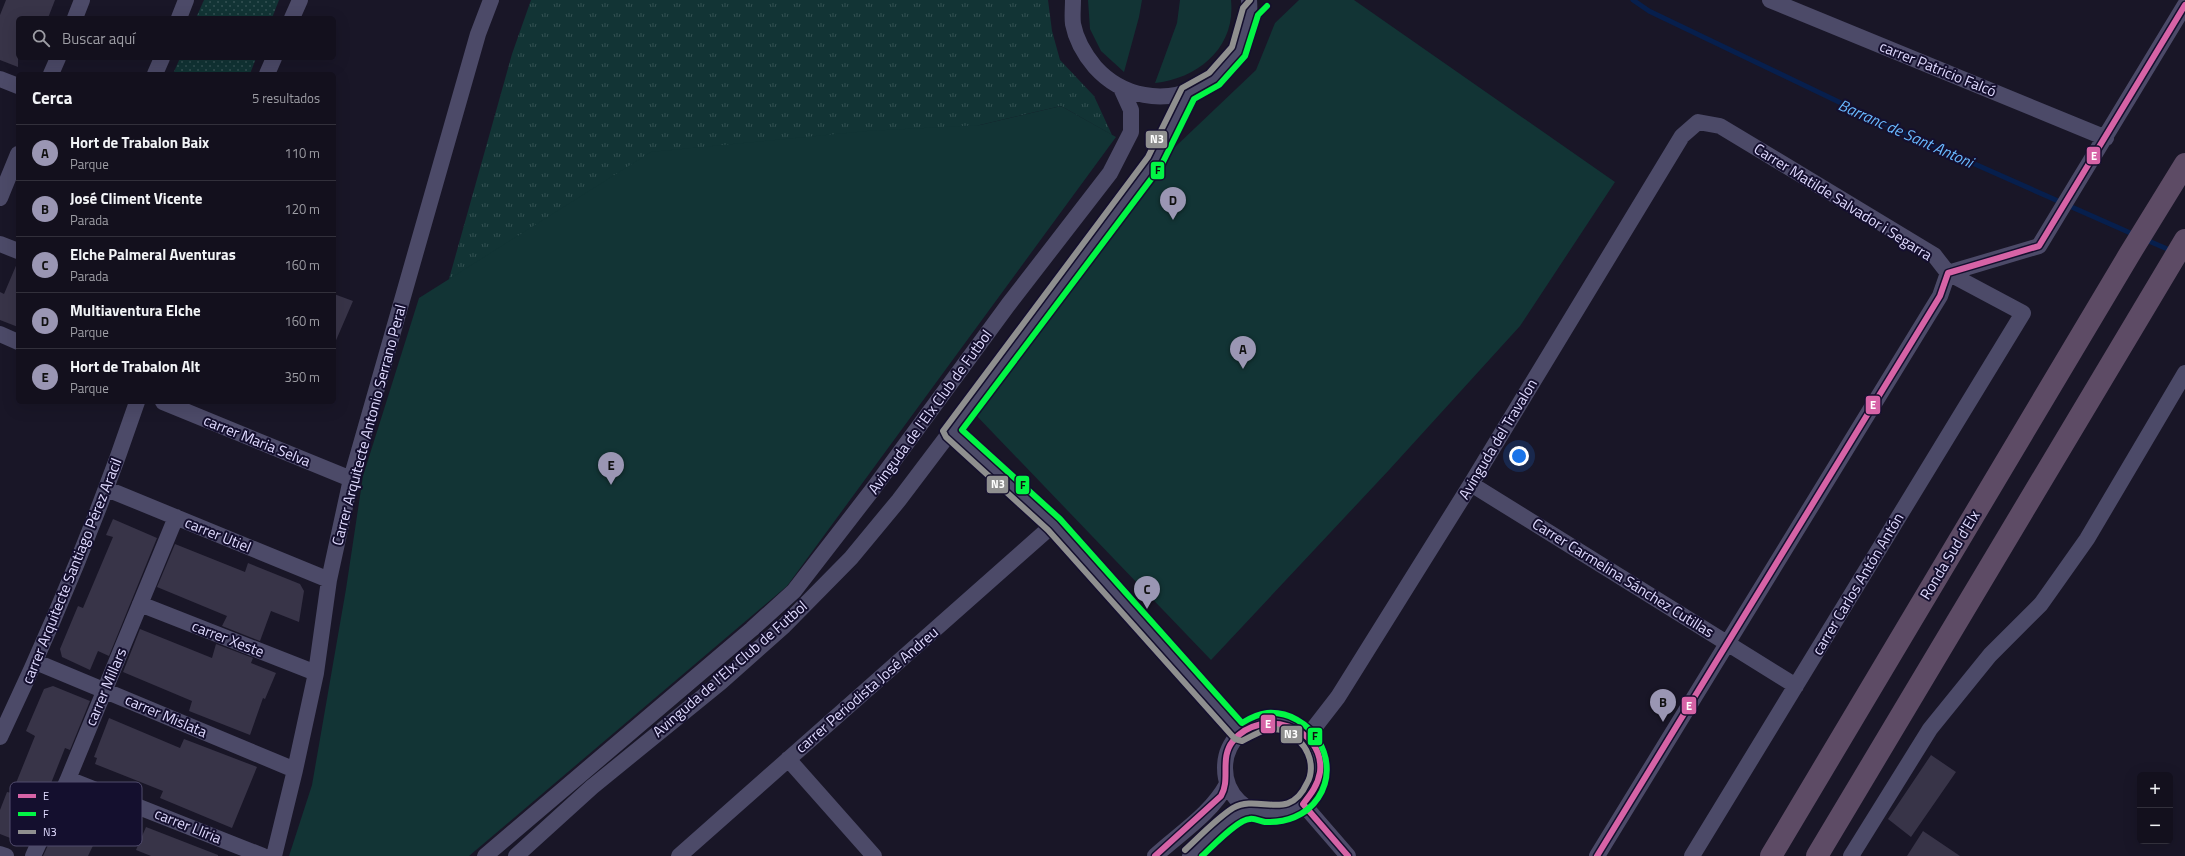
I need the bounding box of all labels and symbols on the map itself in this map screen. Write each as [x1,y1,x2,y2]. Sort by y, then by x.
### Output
street label: carrer Patricio Falcó [1876,35,2000,102]
water label: Barranc de Sant Antoni [1835,92,1979,174]
line badge: N3 [1145,130,1168,149]
text: N3 [1150,131,1164,147]
street label: Carrer Matilde Salvador i Segarra [1750,137,1937,266]
line badge: E [2086,146,2101,165]
text: E [2091,148,2097,164]
line badge: F [1150,161,1165,180]
text: F [1155,162,1161,178]
pin: D [1160,187,1186,220]
street label: Carrer Arquitecte Antonio Serrano Peral [325,302,412,548]
street label: Avinguda de l'Elx Club de Futbol [862,325,997,499]
pin: A [1230,336,1256,369]
street label: Avinguda del Travalon [1452,374,1543,503]
line badge: E [1865,395,1881,415]
text: E [1870,397,1876,413]
street label: carrer Maria Selva [200,409,315,473]
your location [1509,446,1529,466]
pin: E [598,452,624,485]
street label: carrer Arquitecte Santiago Pérez Aracil [16,454,127,687]
line badge: N3 [986,475,1009,494]
line badge: F [1015,475,1030,495]
text: N3 [991,476,1005,492]
text: F [1020,477,1026,493]
street label: Ronda Sud d'Elx [1914,505,1985,604]
street label: carrer Carlos Antón Antón [1806,508,1909,659]
street label: carrer Utiel [182,511,255,558]
street label: Carrer Carmelina Sánchez Cutillas [1528,512,1719,643]
pin: C [1134,576,1160,609]
street label: Avinguda de l'Elx Club de Futbol [647,595,812,742]
street label: carrer Xeste [189,614,268,663]
street label: carrer Periodista José Andreu [790,621,943,758]
street label: carrer Millars [79,644,132,729]
street label: carrer Mislata [122,688,211,743]
pin: B [1650,689,1676,722]
line badge: E [1681,696,1697,715]
text: E [1686,698,1692,714]
line badge: E [1260,714,1276,734]
text: E [1265,716,1271,732]
line badge: N3 [1280,725,1303,744]
text: N3 [1284,726,1298,742]
line badge: F [1307,727,1323,746]
text: F [1312,728,1318,744]
legend [10,782,142,846]
text: E [43,788,49,804]
street label: carrer Llíria [151,802,226,850]
text: F [43,806,49,822]
text: N3 [43,824,57,840]

